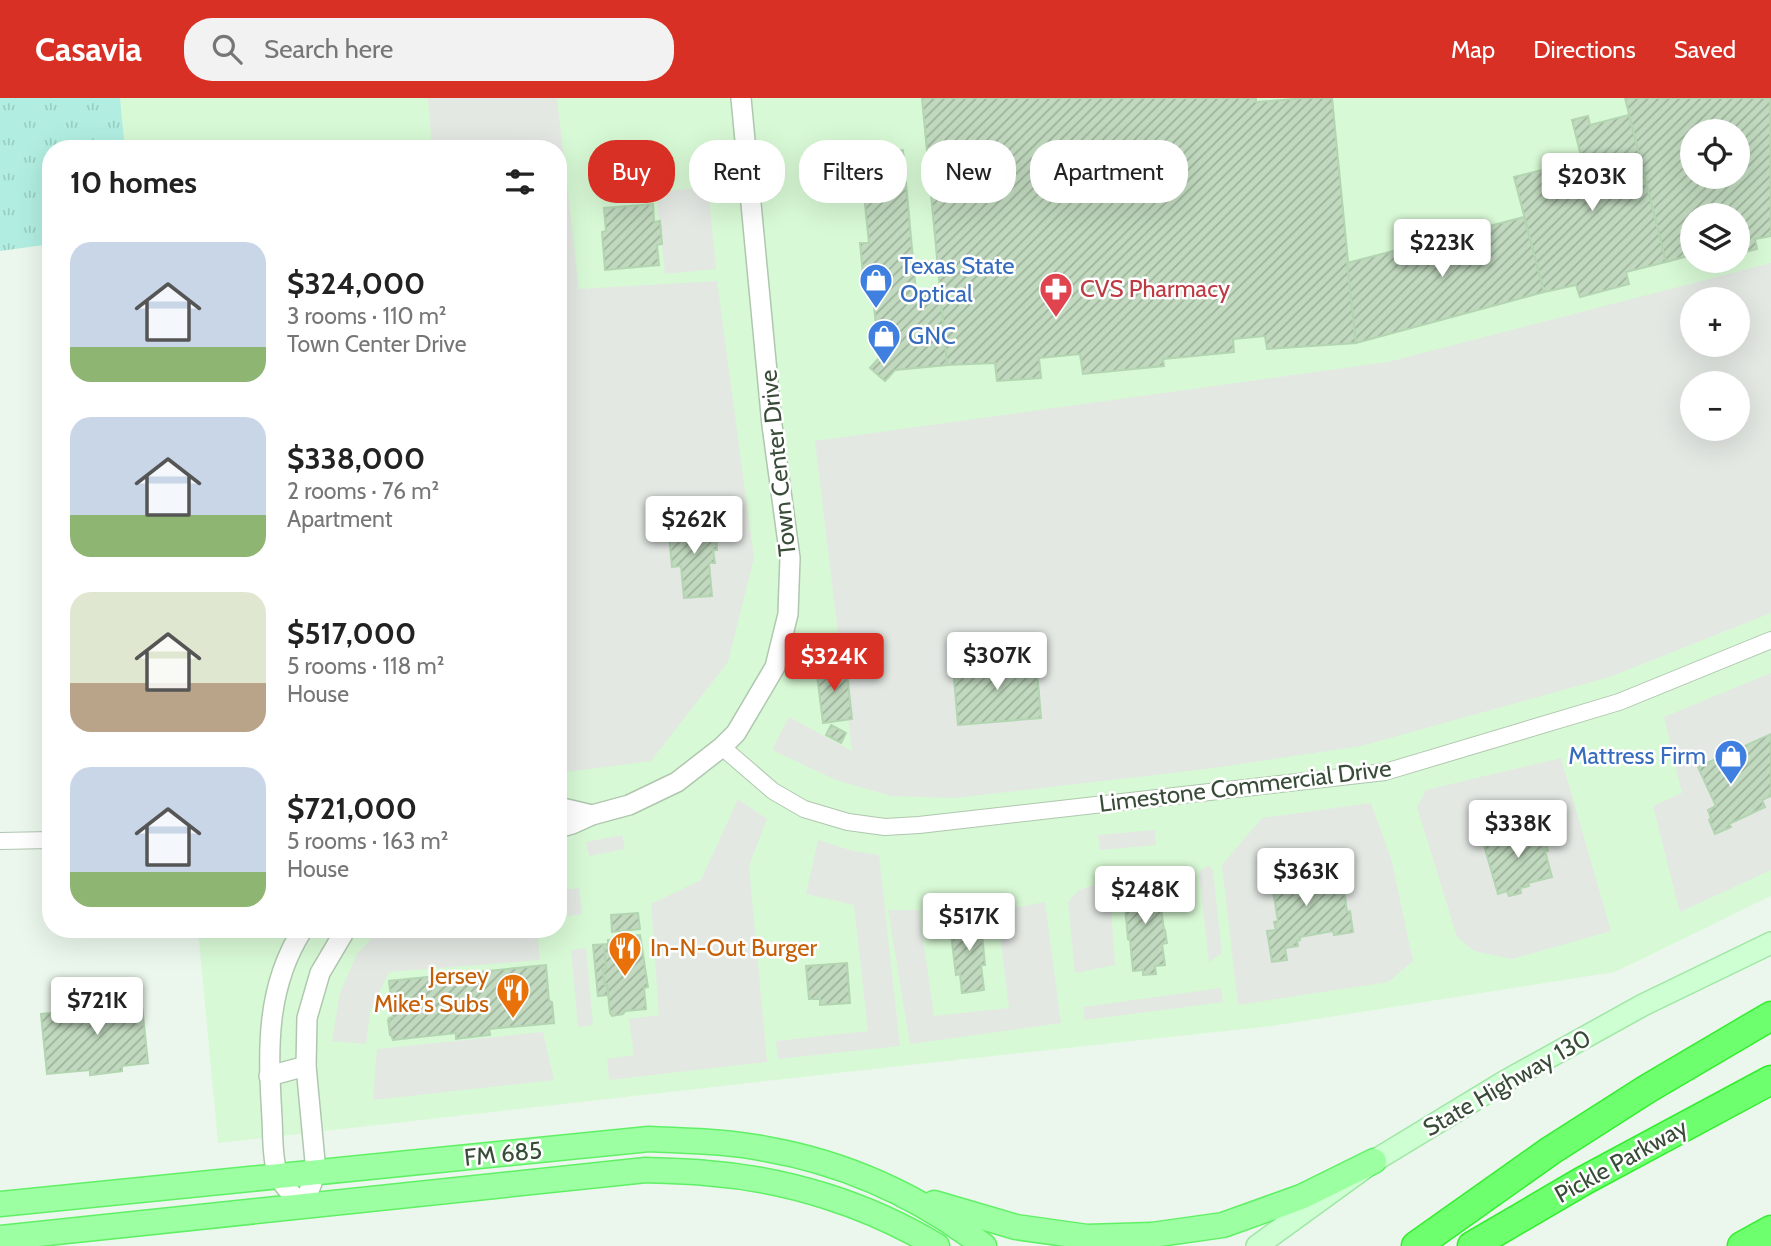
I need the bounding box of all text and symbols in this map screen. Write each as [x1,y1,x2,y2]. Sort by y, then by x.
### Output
search box [184,18,674,81]
text: Casavia [35,29,142,69]
icon: search [208,30,246,68]
text: Search here [264,33,393,65]
text: Map [1451,35,1495,64]
text: Directions [1533,35,1636,64]
text: Saved [1674,35,1736,64]
map controls [1680,119,1750,441]
button: locate [1680,119,1750,189]
chip: Buy [588,140,675,203]
chip: Rent [689,140,785,203]
chip: Filters [799,140,907,203]
chip: New [921,140,1016,203]
chip: Apartment [1030,140,1188,203]
pin: $203K [1543,153,1641,213]
text: $203K [1558,162,1626,190]
icon: filters [501,163,539,201]
text: 10 homes [70,164,197,201]
button: layers [1680,203,1750,273]
pin: $223K [1393,220,1491,279]
text: $223K [1410,228,1474,256]
place label: Texas State Optical [900,251,1015,308]
shop icon: Texas State Optical [857,261,895,310]
text: $324,000 [287,265,425,302]
icon: home [126,270,210,354]
pharmacy icon: CVS Pharmacy [1037,270,1075,319]
place label: CVS Pharmacy [1080,274,1230,303]
button: + [1680,287,1750,357]
text: 3 rooms · 110 m² [287,302,446,330]
shop icon: GNC [865,317,903,366]
place label: GNC [908,321,956,350]
text: Town Center Drive [287,330,466,358]
street label: Town Center Drive [753,368,802,558]
button: − [1680,371,1750,441]
text: $338,000 [287,440,425,477]
icon: home [126,445,210,529]
text: 2 rooms · 76 m² [287,477,439,505]
pin: $262K [645,496,743,556]
text: Apartment [287,505,392,533]
text: $262K [661,505,727,533]
text: $517,000 [287,615,416,652]
icon: home [126,620,210,704]
pin: $307K [948,632,1046,692]
pin: $324K [785,634,883,693]
text: $307K [963,641,1031,669]
text: $324K [801,642,867,670]
text: 5 rooms · 118 m² [287,652,444,680]
text: House [287,680,349,708]
shop icon: Mattress Firm [1712,737,1750,786]
place label: Mattress Firm [1568,741,1706,770]
street label: Limestone Commercial Drive [1097,753,1393,818]
text: $721,000 [287,790,417,827]
icon: home [126,795,210,879]
pin: $338K [1469,800,1567,860]
text: $338K [1485,809,1551,837]
text: 5 rooms · 163 m² [287,827,448,855]
pin: $363K [1257,848,1355,908]
text: House [287,855,349,883]
text: $363K [1273,857,1339,885]
pin: $248K [1096,866,1194,926]
text: $248K [1111,875,1179,903]
pin: $517K [920,894,1018,953]
text: $517K [939,902,999,930]
restaurant icon: In-N-Out Burger [606,929,644,978]
place label: In-N-Out Burger [650,933,817,962]
place label: Jersey Mike's Subs [374,961,489,1018]
restaurant icon: Jersey Mike's Subs [494,971,532,1020]
pin: $721K [48,978,146,1037]
text: $721K [67,986,127,1014]
street label: State Highway 130 [1418,1023,1596,1142]
street label: Pickle Parkway [1549,1112,1692,1209]
street label: FM 685 [463,1135,543,1172]

